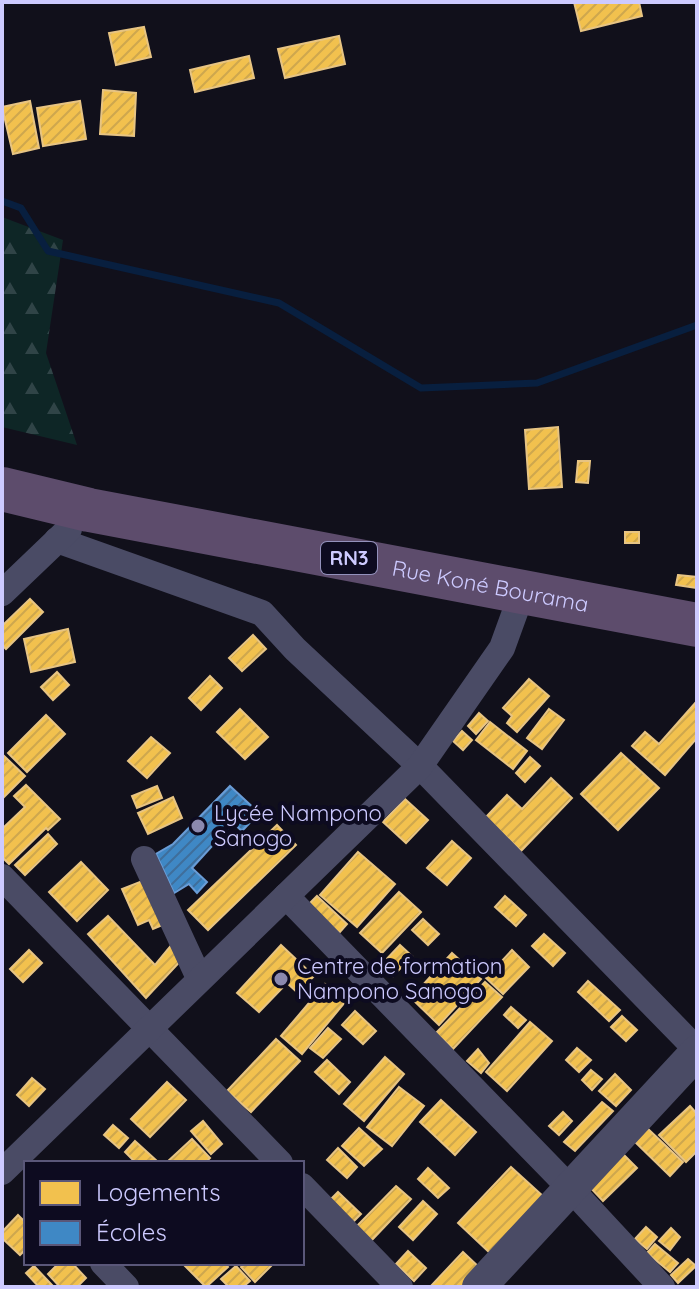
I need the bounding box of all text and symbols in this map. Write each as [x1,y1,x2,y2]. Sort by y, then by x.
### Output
road number: RN3 [321,542,377,574]
street label: Rue Koné Bourama [390,554,591,618]
place label: Lycée Nampono Sanogo [214,799,382,852]
marker: Lycée Nampono Sanogo [189,817,207,835]
place label: Centre de formation Nampono Sanogo [297,952,503,1005]
marker: Centre de formation Nampono Sanogo [272,970,290,988]
legend [24,1161,304,1265]
text: Logements [96,1177,221,1207]
text: Écoles [96,1217,167,1247]

